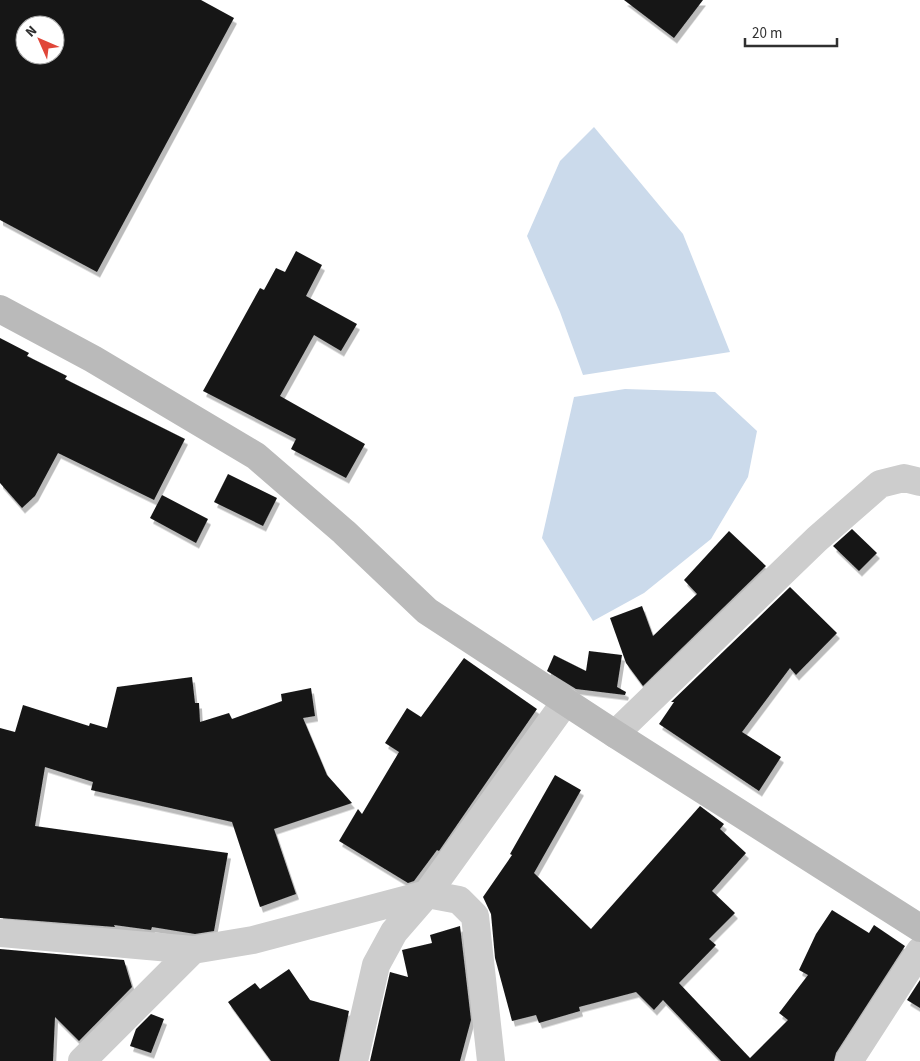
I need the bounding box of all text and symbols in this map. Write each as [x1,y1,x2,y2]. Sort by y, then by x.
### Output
north arrow [15,15,65,65]
scale bar [745,15,838,47]
text: N [21,21,42,42]
text: 20 m [752,23,782,44]

